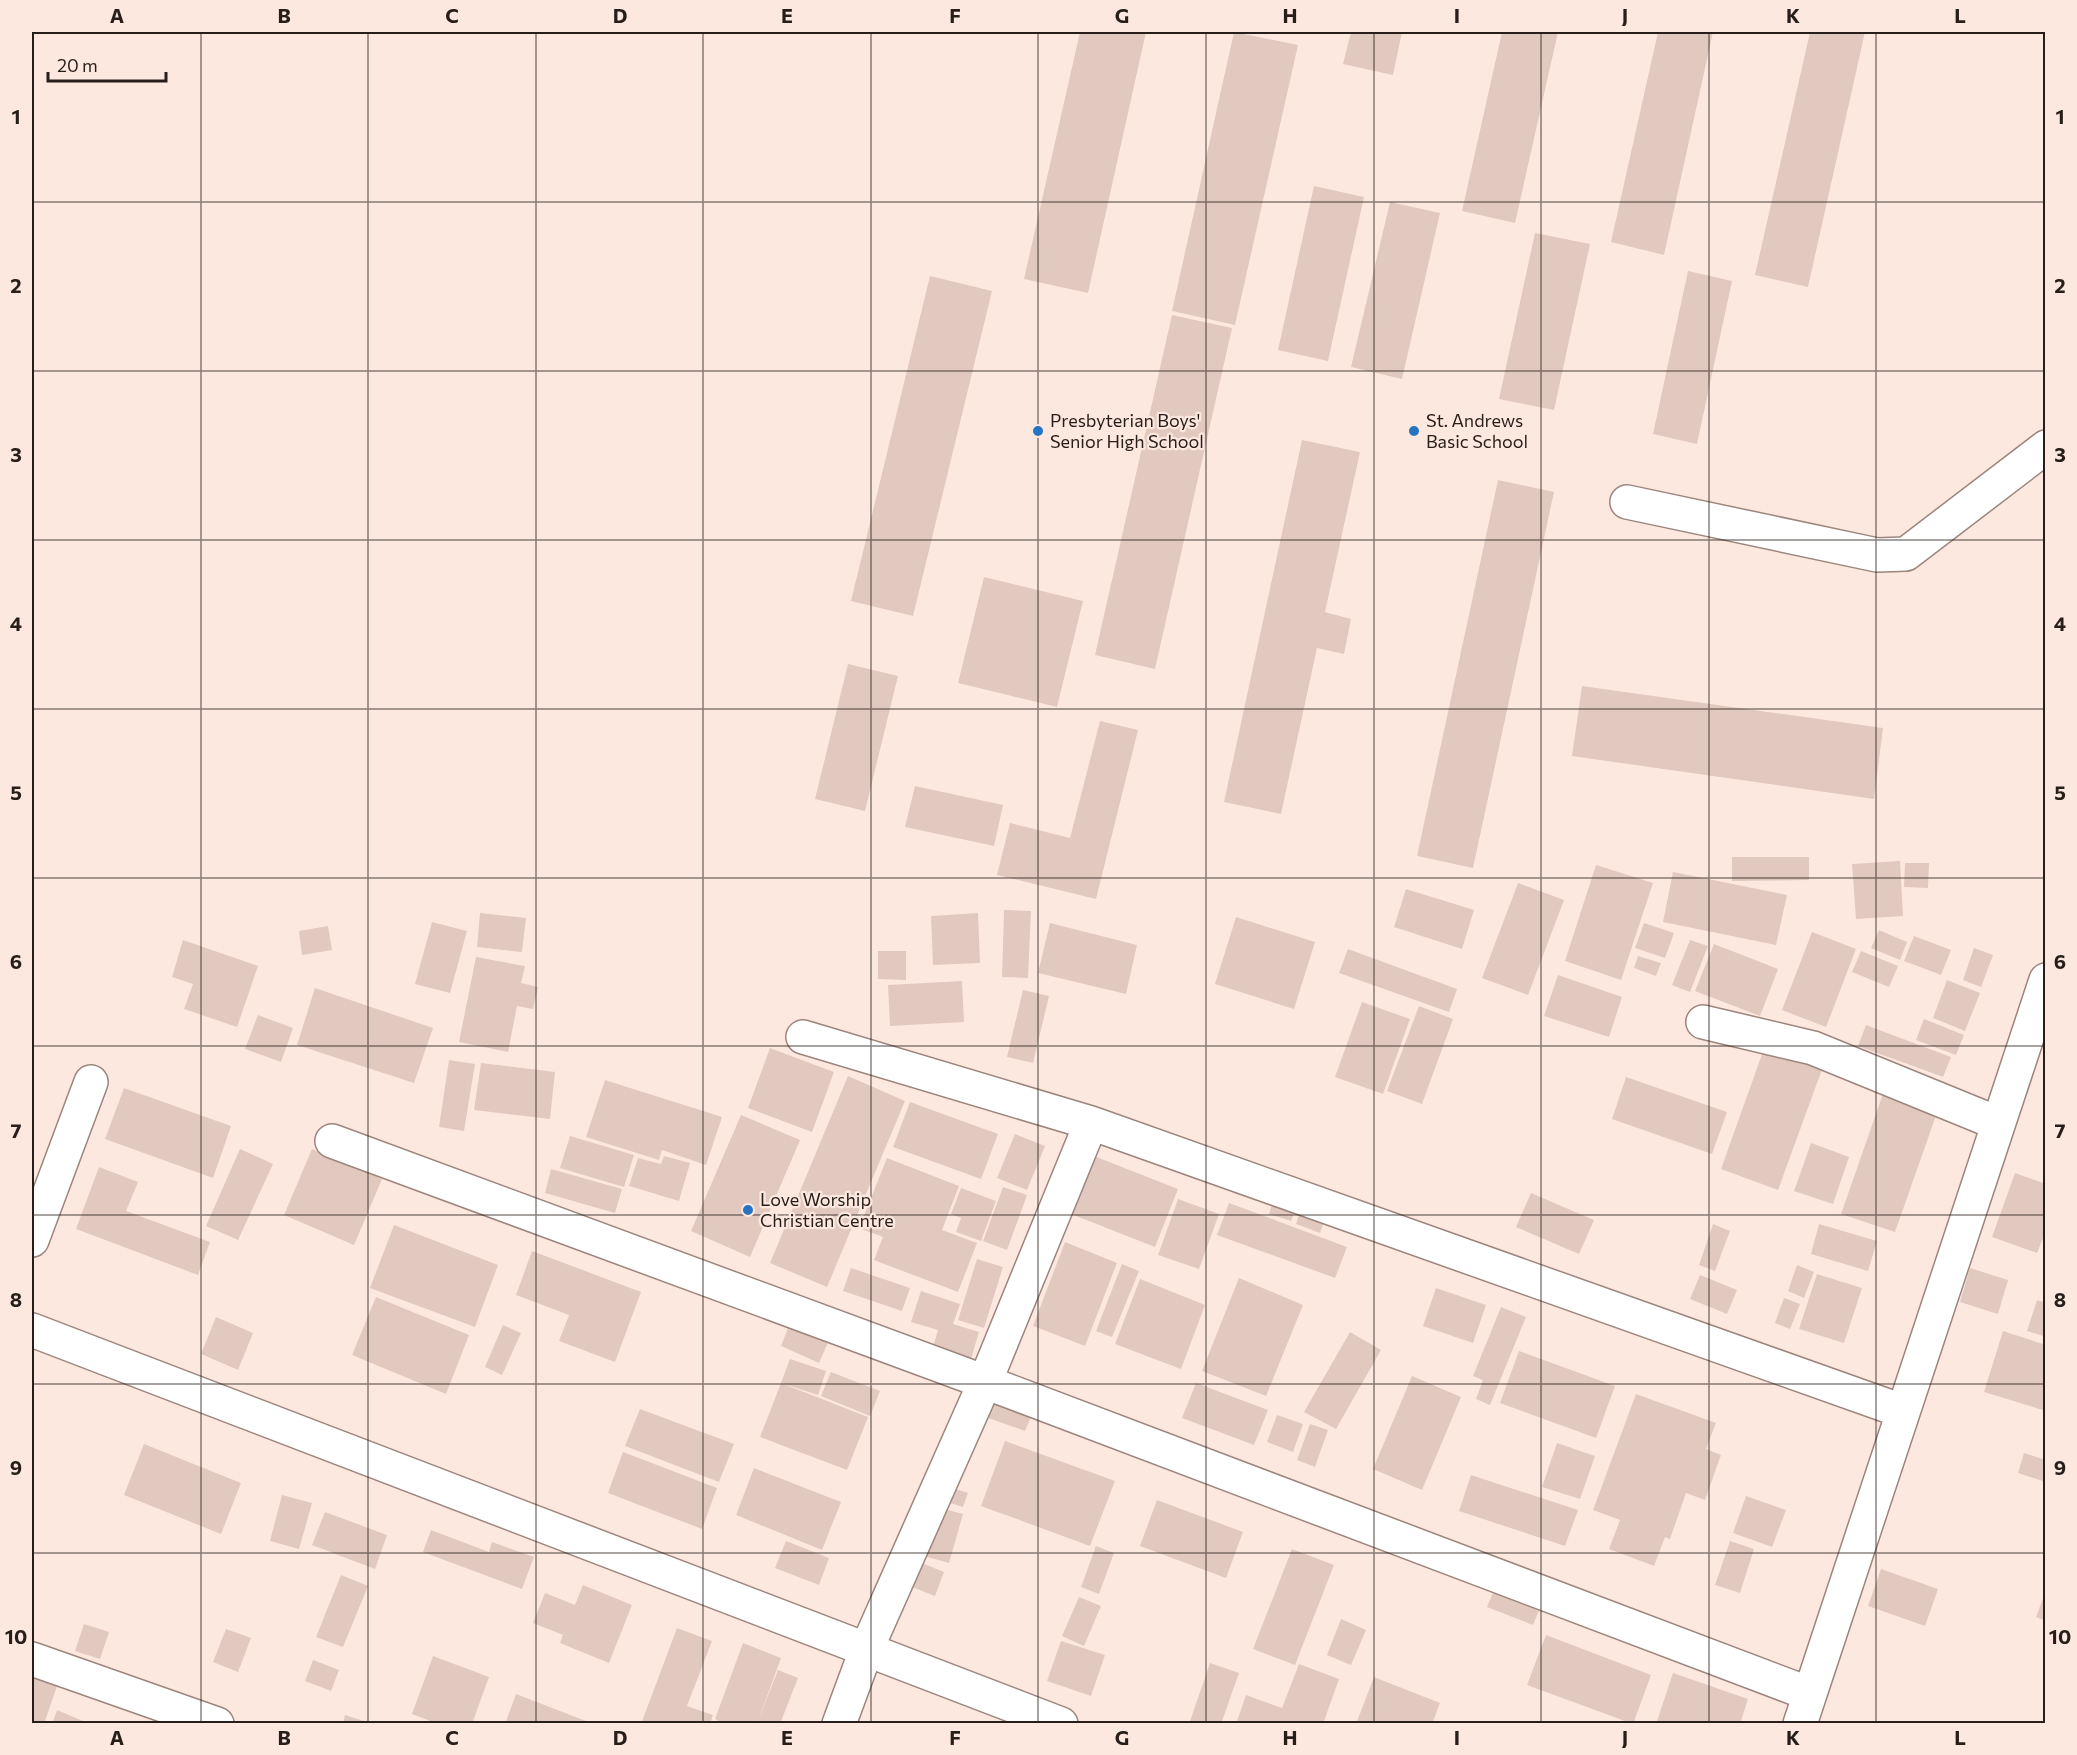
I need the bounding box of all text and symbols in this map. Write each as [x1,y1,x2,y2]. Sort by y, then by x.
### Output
text: A [110,3,124,27]
text: B [277,3,291,27]
text: C [445,3,459,27]
text: D [613,3,627,27]
text: E [781,3,793,27]
text: F [949,3,961,27]
text: G [1115,3,1129,27]
text: H [1283,3,1298,27]
text: I [1454,3,1460,27]
text: J [1622,3,1628,27]
text: K [1786,3,1800,27]
text: L [1954,3,1966,27]
scale bar [48,45,166,83]
text: 20 m [57,54,98,76]
text: 1 [11,104,21,128]
text: 1 [2055,104,2065,128]
text: 2 [10,273,22,297]
text: 2 [2054,273,2066,297]
place label: Presbyterian Boys' Senior High School [1050,409,1204,452]
place label: St. Andrews Basic School [1426,409,1528,452]
marker: Presbyterian Boys' Senior High School [1031,424,1045,438]
marker: St. Andrews Basic School [1407,424,1421,438]
text: 3 [10,442,22,466]
text: 3 [2054,442,2066,466]
text: 4 [10,611,22,635]
text: 4 [2054,611,2066,635]
text: 5 [10,780,22,804]
text: 5 [2054,780,2066,804]
text: 6 [10,949,22,973]
text: 6 [2054,949,2066,973]
text: 7 [11,1118,22,1142]
text: 7 [2055,1118,2066,1142]
place label: Love Worship Christian Centre [760,1188,894,1231]
marker: Love Worship Christian Centre [741,1203,755,1217]
text: 8 [10,1287,22,1311]
text: 8 [2054,1287,2066,1311]
text: 9 [10,1455,22,1479]
text: 9 [2054,1455,2066,1479]
text: 10 [5,1624,27,1648]
text: 10 [2049,1624,2071,1648]
text: A [110,1725,124,1749]
text: B [277,1725,291,1749]
text: C [445,1725,459,1749]
text: D [613,1725,627,1749]
text: E [781,1725,793,1749]
text: F [949,1725,961,1749]
text: G [1115,1725,1129,1749]
text: H [1283,1725,1298,1749]
text: I [1454,1725,1460,1749]
text: J [1622,1725,1628,1749]
text: K [1786,1725,1800,1749]
text: L [1954,1725,1966,1749]

